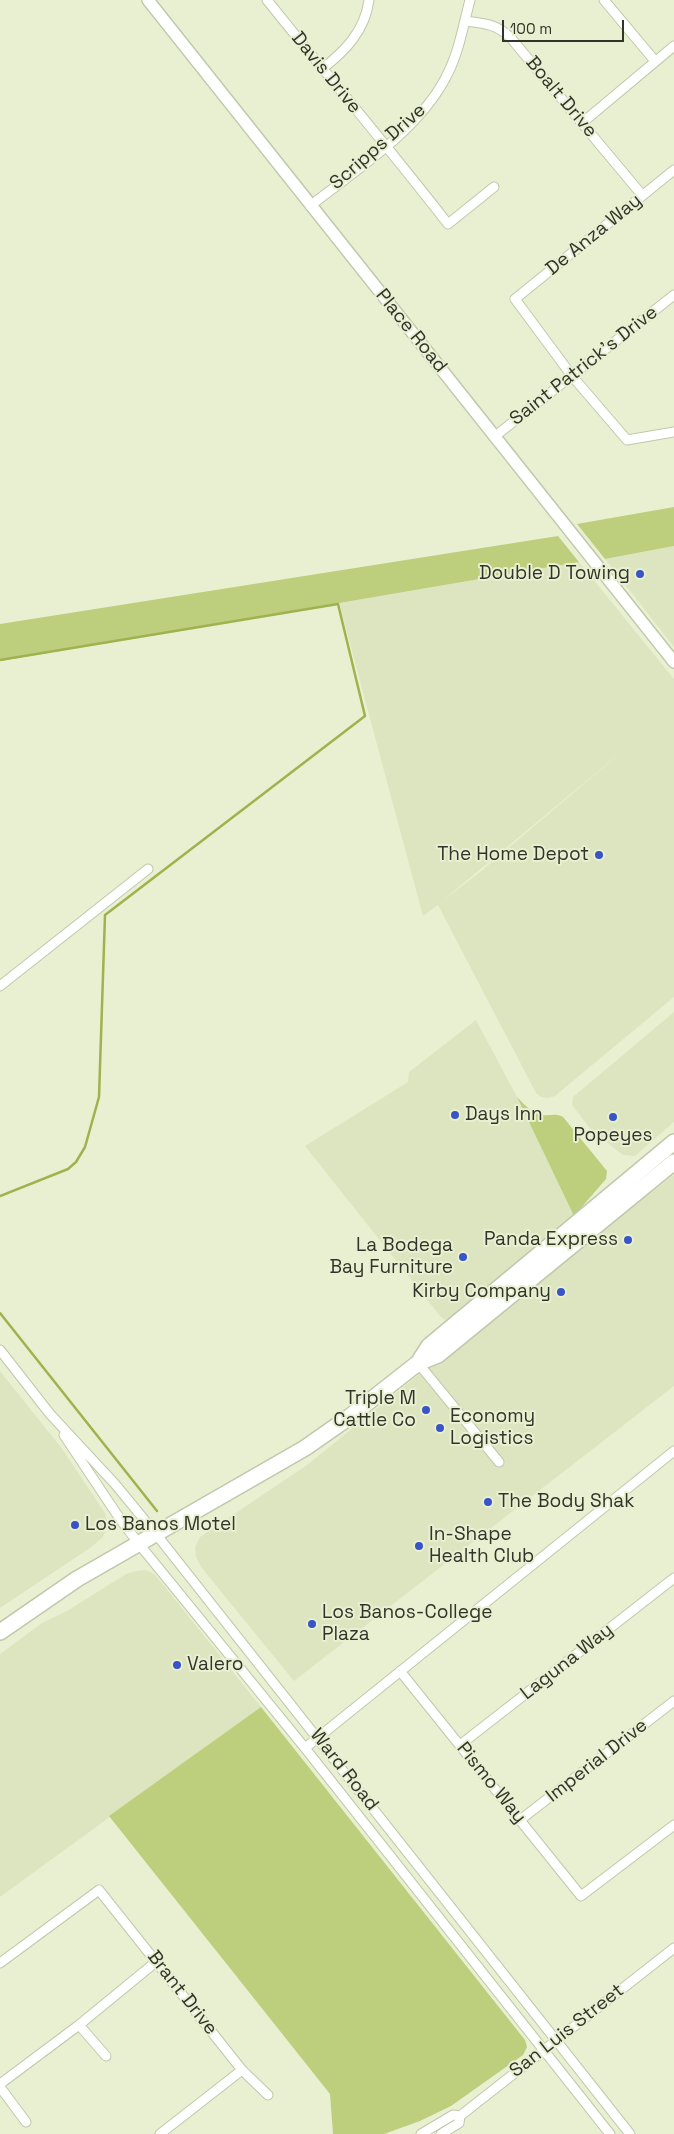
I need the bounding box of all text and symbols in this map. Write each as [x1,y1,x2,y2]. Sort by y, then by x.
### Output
scale bar [504,10,626,42]
text: 100 m [510,19,552,38]
street label: Davis Drive [286,28,366,118]
street label: Boalt Drive [520,52,602,142]
street label: Scripps Drive [325,99,431,195]
street label: De Anza Way [541,189,647,281]
street label: Place Road [370,285,452,377]
street label: Saint Patrick's Drive [506,301,662,431]
place label: Double D Towing [479,563,630,585]
marker: Double D Towing [634,568,646,580]
place label: The Home Depot [437,844,589,866]
marker: The Home Depot [593,849,605,861]
place label: Days Inn [465,1104,543,1126]
marker: Days Inn [449,1109,461,1121]
marker: Popeyes [607,1111,619,1123]
place label: Popeyes [573,1125,653,1147]
place label: Panda Express [484,1229,618,1251]
marker: Panda Express [622,1234,634,1246]
place label: La Bodega Bay Furniture [329,1235,453,1279]
marker: La Bodega Bay Furniture [457,1251,469,1263]
place label: Kirby Company [412,1281,551,1303]
marker: Kirby Company [555,1286,567,1298]
place label: Triple M Cattle Co [333,1388,416,1432]
marker: Triple M Cattle Co [420,1404,432,1416]
place label: Economy Logistics [450,1406,535,1450]
marker: Economy Logistics [434,1422,446,1434]
place label: The Body Shak [498,1491,634,1513]
marker: The Body Shak [482,1496,494,1508]
place label: Los Banos Motel [85,1514,236,1536]
marker: Los Banos Motel [69,1519,81,1531]
place label: In-Shape Health Club [429,1524,534,1568]
marker: In-Shape Health Club [413,1540,425,1552]
place label: Los Banos-College Plaza [322,1602,492,1646]
marker: Los Banos-College Plaza [306,1618,318,1630]
street label: Laguna Way [516,1619,618,1705]
place label: Valero [187,1654,243,1676]
marker: Valero [171,1659,183,1671]
street label: Imperial Drive [542,1714,652,1808]
street label: Ward Road [305,1724,383,1816]
street label: Pismo Way [451,1738,531,1828]
street label: Brant Drive [142,1946,222,2040]
street label: San Luis Street [505,1979,629,2083]

